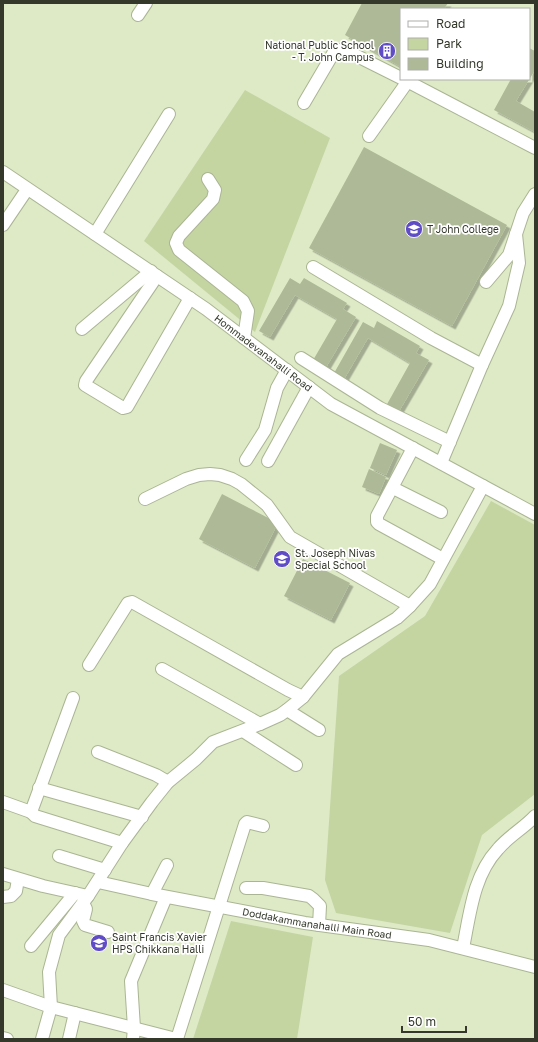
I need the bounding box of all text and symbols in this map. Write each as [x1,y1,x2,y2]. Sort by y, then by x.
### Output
legend [400,8,530,80]
text: Road [436,16,465,31]
text: Park [436,36,462,51]
place label: National Public School - T. John Campus [265,39,374,63]
building icon: National Public School - T. John Campus [377,41,397,61]
text: Building [436,56,484,71]
school or university icon: T John College [404,219,424,239]
place label: T John College [427,223,499,235]
street label: Hommadevanahalli Road [212,312,315,394]
place label: St. Joseph Nivas Special School [295,547,375,571]
school or university icon: St. Joseph Nivas Special School [272,549,292,569]
street label: Doddakammanahalli Main Road [241,905,392,941]
place label: Saint Francis Xavier HPS Chikkana Halli [112,931,207,955]
school or university icon: Saint Francis Xavier HPS Chikkana Halli [89,933,109,953]
scale bar [402,1008,466,1034]
text: 50 m [408,1014,436,1029]

